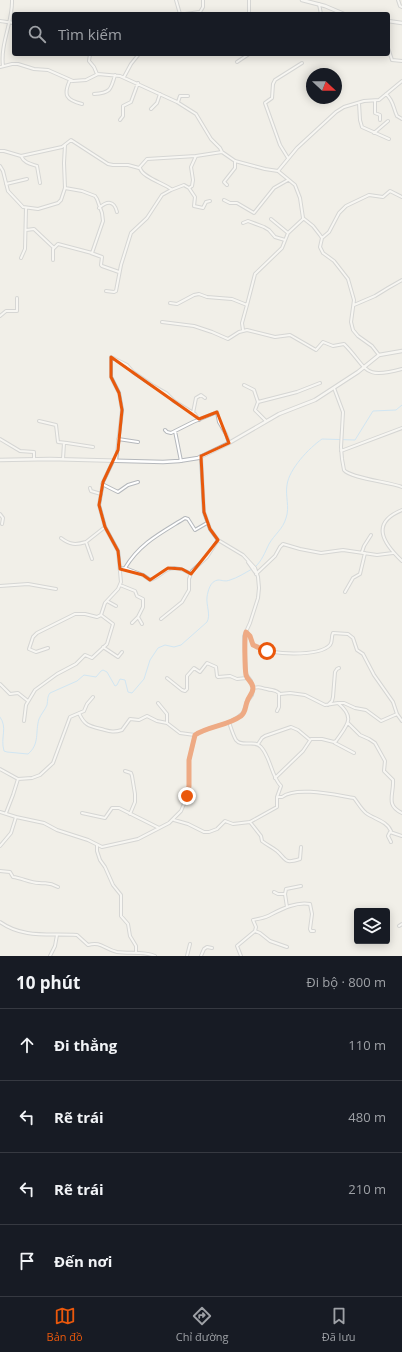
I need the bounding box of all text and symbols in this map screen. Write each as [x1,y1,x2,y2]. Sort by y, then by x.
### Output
search box [12,12,390,56]
icon: search [26,23,48,45]
text: Tìm kiếm [58,24,122,44]
north arrow [306,68,342,104]
route start [258,642,276,660]
route end [178,787,196,805]
map controls [354,908,390,944]
button: layers [354,908,390,944]
text: 10 phút [16,971,80,994]
text: Đi bộ · 800 m [306,973,386,991]
icon: ahead [16,1034,38,1056]
text: Đi thẳng [54,1035,117,1055]
text: 110 m [348,1036,386,1054]
icon: left [16,1106,38,1128]
text: Rẽ trái [54,1107,104,1127]
text: 480 m [348,1108,386,1126]
icon: left [16,1178,38,1200]
text: Rẽ trái [54,1179,104,1199]
text: 210 m [348,1180,386,1198]
icon: arrive [16,1250,38,1272]
text: Đến nơi [54,1251,112,1271]
tab: Bản đồ [47,1305,83,1344]
tab: Chỉ đường [176,1305,229,1344]
tab: Đã lưu [322,1305,355,1344]

